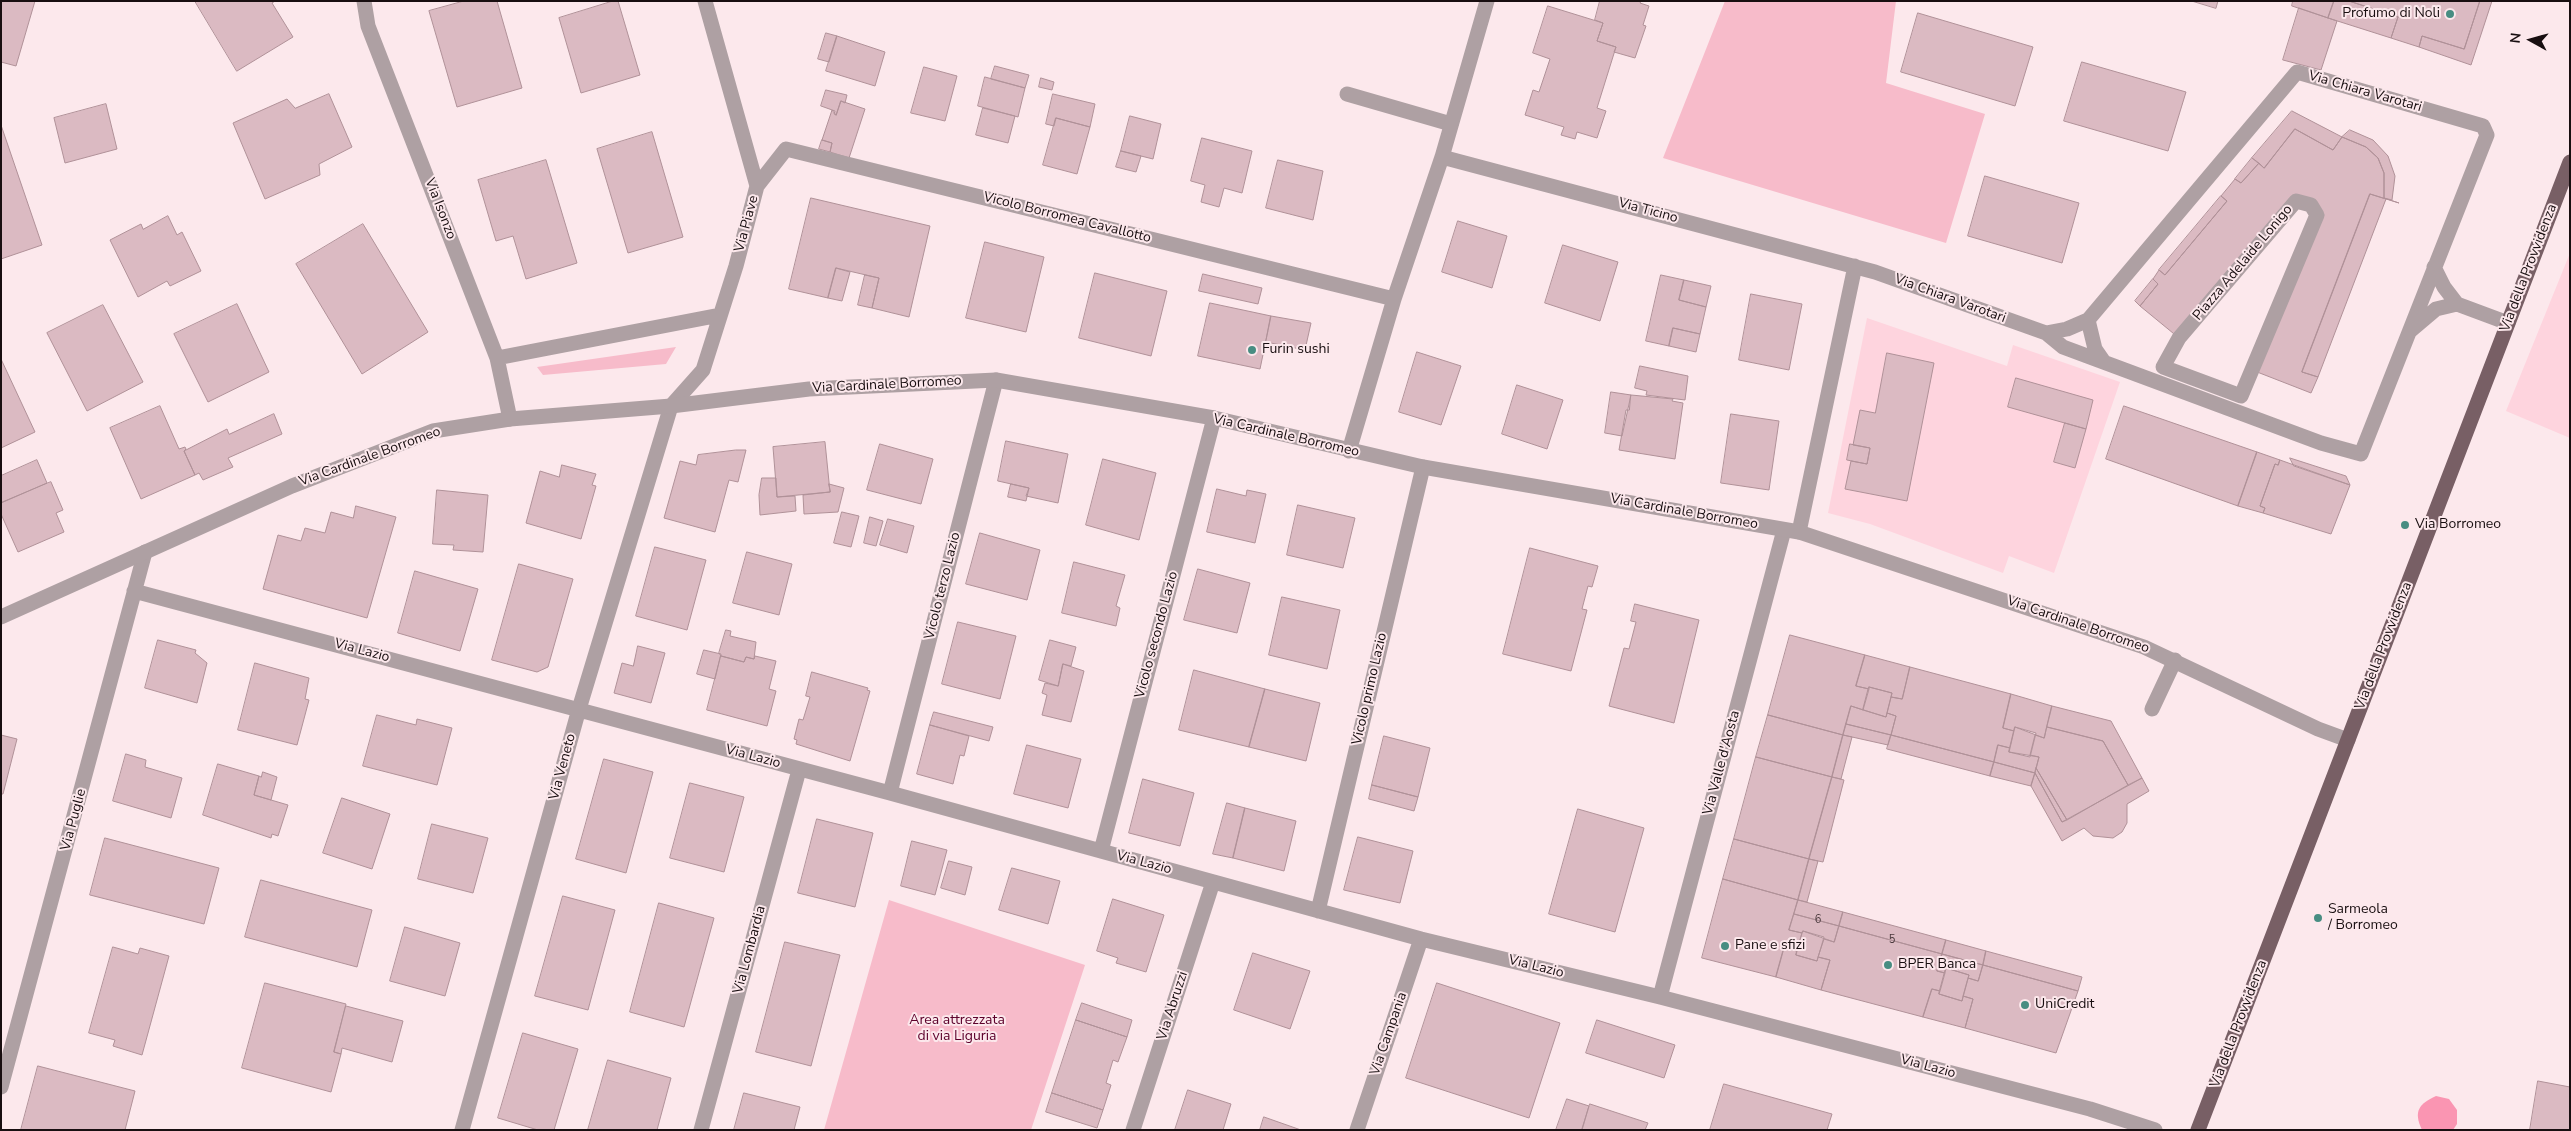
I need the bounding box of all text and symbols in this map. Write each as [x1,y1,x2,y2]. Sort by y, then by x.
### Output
place label: Profumo di Noli [2342,6,2440,22]
marker: Profumo di Noli [2444,8,2456,20]
north arrow [2506,15,2556,65]
text: N [2506,32,2526,44]
street label: Via Chiara Varotari [2306,68,2424,116]
street label: Via Isonzo [421,176,459,242]
street label: Vicolo Borromea Cavallotto [981,189,1153,247]
street label: Via Piave [731,194,763,254]
street label: Via Ticino [1616,195,1680,227]
street label: Piazza Adelaide Lonigo [2190,202,2296,324]
street label: Via della Provvidenza [2497,202,2561,334]
street label: Via Chiara Varotari [1892,271,2008,327]
place label: Furin sushi [1262,342,1330,358]
marker: Furin sushi [1246,344,1258,356]
street label: Via Cardinale Borromeo [812,373,962,397]
street label: Via Cardinale Borromeo [1211,411,1361,461]
street label: Via Cardinale Borromeo [297,424,443,490]
street label: Via Cardinale Borromeo [1609,491,1759,533]
place label: Via Borromeo [2415,517,2501,533]
marker: Via Borromeo [2399,519,2411,531]
street label: Vicolo terzo Lazio [922,531,964,641]
street label: Vicolo secondo Lazio [1132,570,1182,700]
street label: Via della Provvidenza [2352,580,2416,712]
street label: Via Cardinale Borromeo [2005,593,2151,657]
street label: Vicolo primo Lazio [1349,631,1391,747]
street label: Via Lazio [333,636,391,666]
street label: Via Valle d'Aosta [1700,709,1744,817]
street label: Via Veneto [546,732,580,802]
street label: Via Lazio [724,742,782,772]
street label: Via Puglie [58,787,90,853]
street label: Via Lazio [1115,848,1173,878]
place label: Sarmeola / Borromeo [2328,902,2398,934]
street label: Via Lombardia [730,904,770,996]
marker: Sarmeola / Borromeo [2312,912,2324,924]
house number: 6 [1815,913,1821,927]
house number: 5 [1889,933,1895,947]
place label: Pane e sfizi [1735,938,1805,954]
marker: Pane e sfizi [1719,940,1731,952]
street label: Via Lazio [1507,952,1565,982]
place label: BPER Banca [1898,957,1976,973]
street label: Via della Provvidenza [2207,958,2271,1090]
marker: BPER Banca [1882,959,1894,971]
street label: Via Abruzzi [1154,969,1192,1043]
street label: Via Campania [1367,990,1411,1078]
place label: UniCredit [2035,997,2094,1013]
marker: UniCredit [2019,999,2031,1011]
park label: Area attrezzata di via Liguria [909,1013,1005,1046]
street label: Via Lazio [1899,1052,1957,1082]

